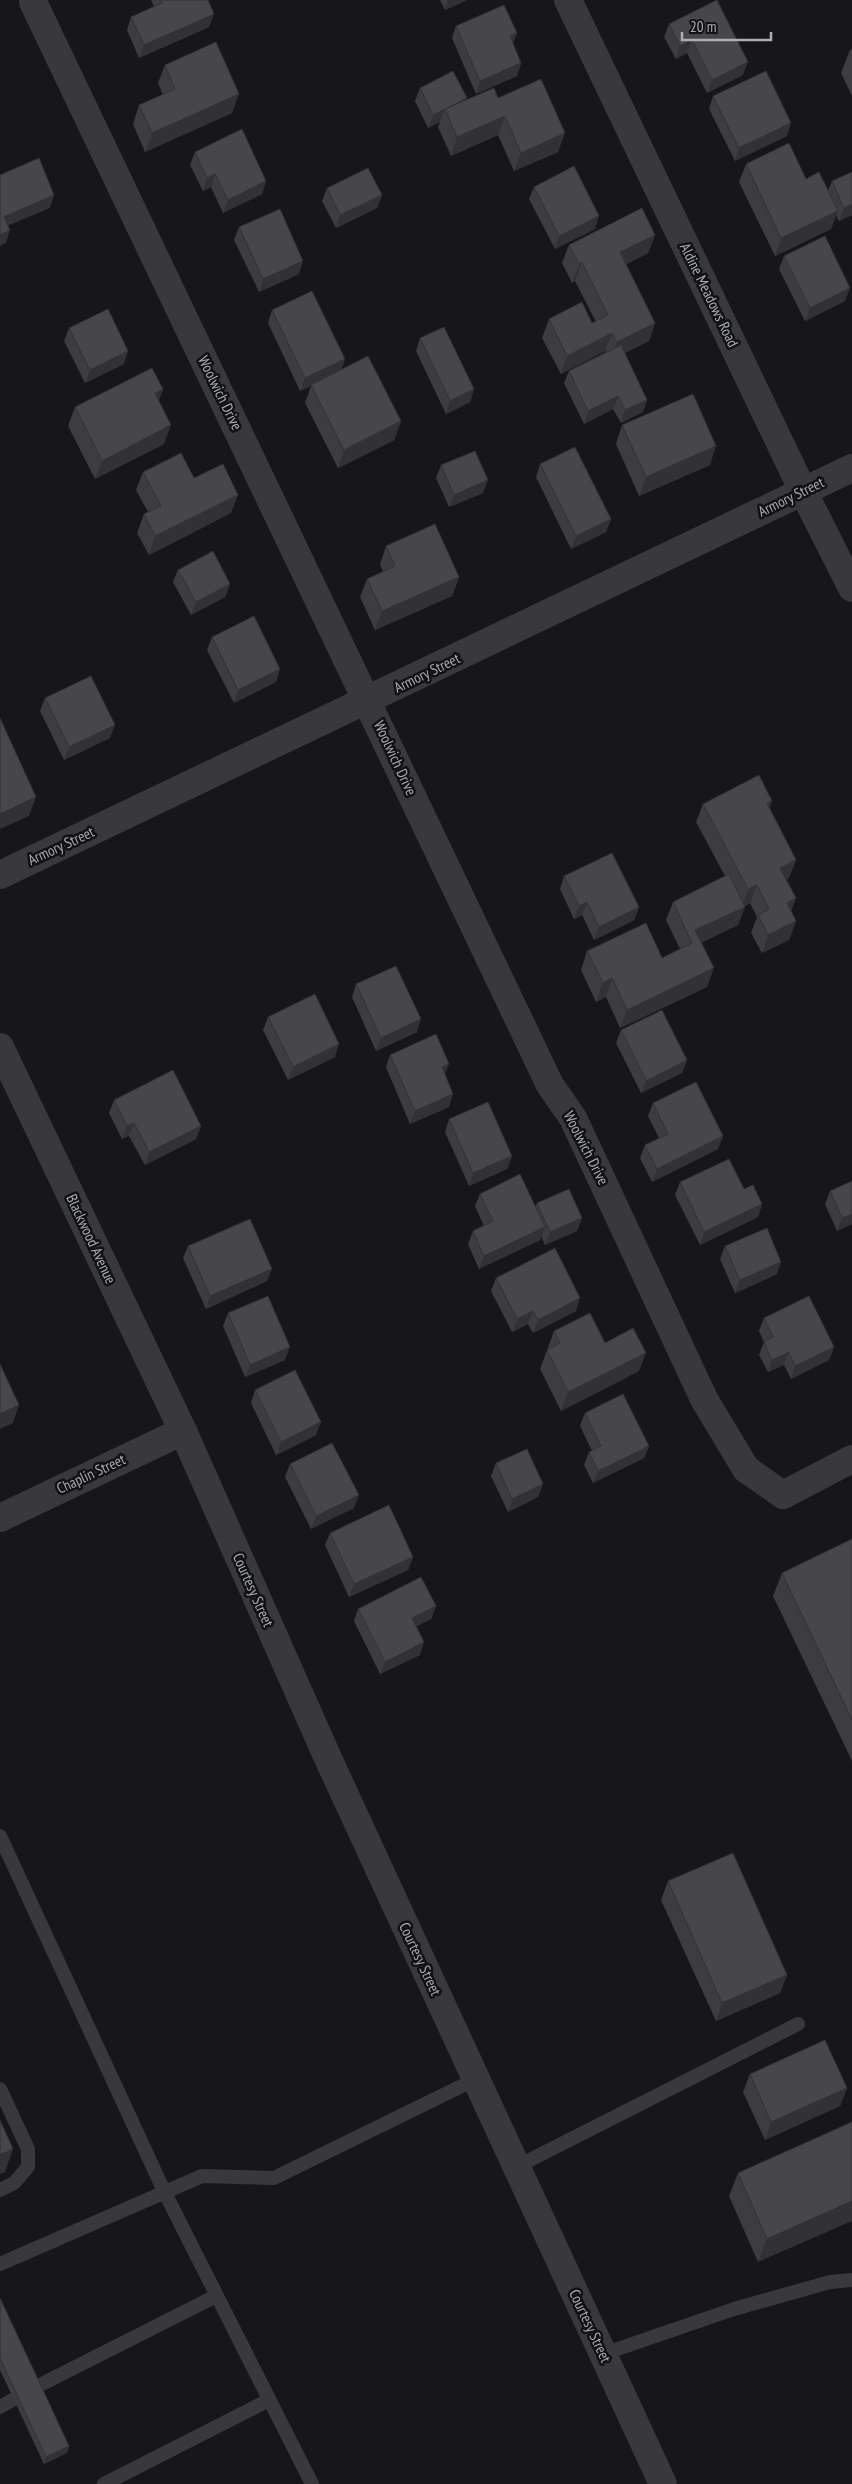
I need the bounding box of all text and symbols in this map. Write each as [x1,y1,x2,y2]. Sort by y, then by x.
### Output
scale bar [682,10,771,42]
text: 20 m [690,17,716,36]
street label: Aldine Meadows Road [676,240,743,350]
street label: Woolwich Drive [194,352,247,433]
street label: Armory Street [755,472,827,521]
street label: Armory Street [391,648,463,697]
street label: Woolwich Drive [370,717,421,798]
street label: Armory Street [25,822,97,869]
street label: Woolwich Drive [560,1108,613,1188]
street label: Blackwood Avenue [62,1191,120,1287]
street label: Chaplin Street [53,1449,128,1498]
street label: Courtesy Street [229,1550,278,1630]
street label: Courtesy Street [395,1919,446,1998]
street label: Courtesy Street [565,2286,616,2365]

